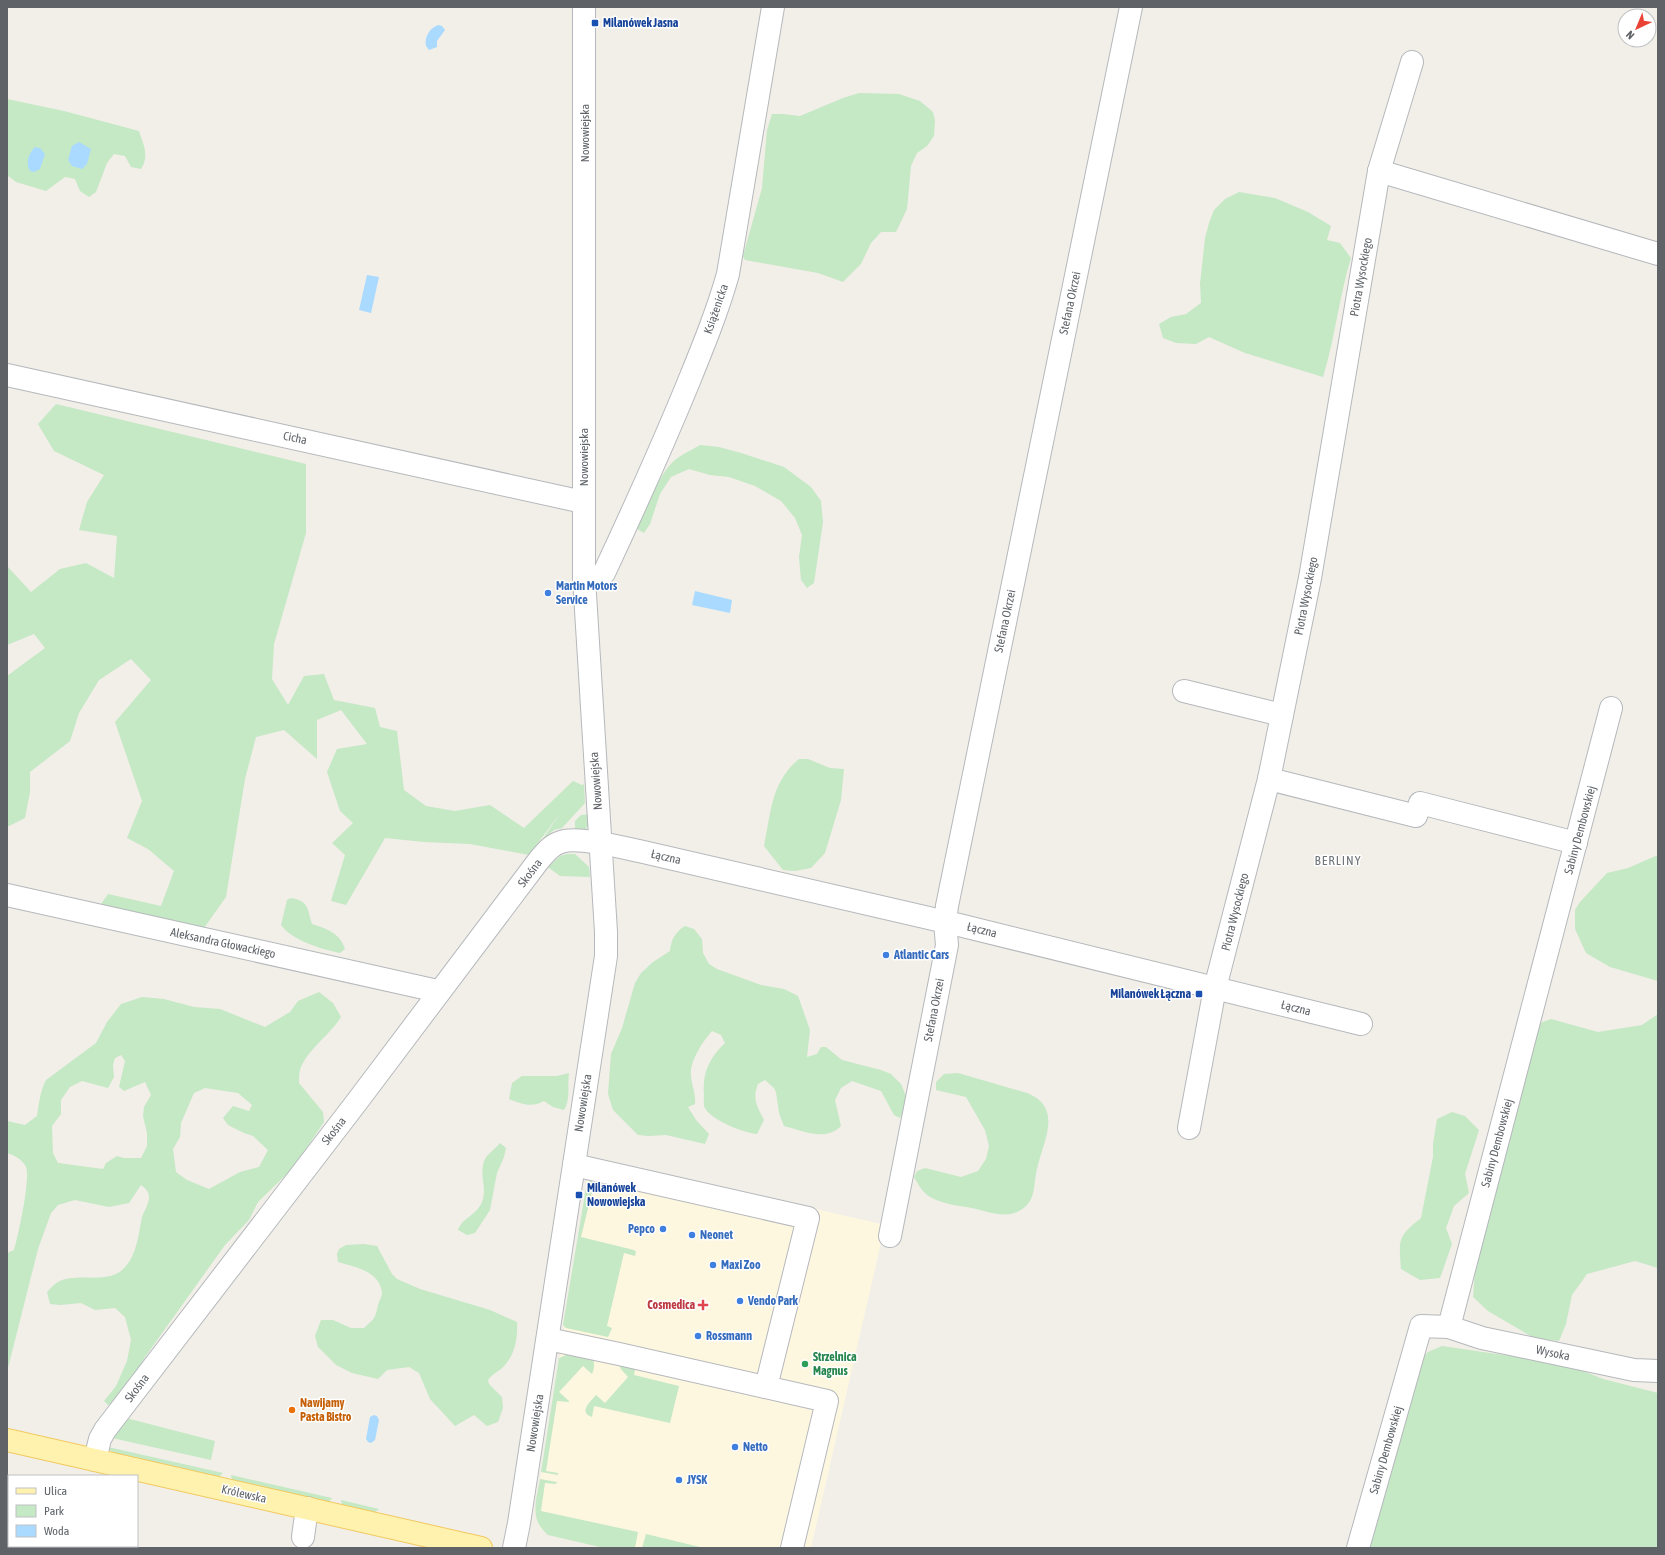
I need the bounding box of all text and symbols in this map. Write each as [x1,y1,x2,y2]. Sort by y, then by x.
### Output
north arrow [1617,8,1657,48]
place label: Milanówek Jasna [603,16,679,30]
marker: Milanówek Jasna [590,18,600,28]
text: N [1624,29,1637,42]
street label: Nowowiejska [578,104,592,162]
street label: Piotra Wysockiego [1347,236,1375,317]
street label: Stefana Okrzei [1056,270,1084,336]
street label: Książenicka [701,282,731,336]
street label: Nowowiejska [577,428,591,486]
street label: Cicha [282,429,308,447]
street label: Piotra Wysockiego [1292,555,1321,636]
place label: Martin Motors Service [556,579,618,607]
marker: Martin Motors Service [543,588,553,598]
street label: Stefana Okrzei [991,588,1019,654]
street label: Nowowiejska [587,751,605,811]
street label: Sabiny Dembowskiej [1561,784,1599,876]
street label: Łączna [650,847,682,867]
district label: BERLINY [1314,853,1362,868]
street label: Skośna [515,856,545,890]
street label: Piotra Wysockiego [1219,871,1252,952]
street label: Łączna [966,920,998,940]
street label: Aleksandra Głowackiego [169,925,277,961]
place label: Atlantic Cars [893,948,950,962]
marker: Atlantic Cars [881,950,891,960]
street label: Stefana Okrzei [921,977,947,1043]
place label: Milanówek Łączna [1110,987,1191,1001]
marker: Milanówek Łączna [1194,989,1204,999]
street label: Łączna [1280,998,1312,1018]
street label: Nowowiejska [572,1073,594,1133]
street label: Sabiny Dembowskiej [1478,1097,1516,1189]
street label: Skośna [319,1114,349,1148]
place label: Milanówek Nowowiejska [587,1181,646,1209]
marker: Milanówek Nowowiejska [574,1190,584,1200]
place label: Pepco [628,1222,655,1236]
marker: Pepco [658,1224,668,1234]
place label: Neonet [700,1228,733,1242]
marker: Neonet [687,1230,697,1240]
place label: Maxi Zoo [721,1258,761,1272]
marker: Maxi Zoo [708,1260,718,1270]
place label: Vendo Park [747,1294,799,1308]
marker: Vendo Park [735,1296,745,1306]
place label: Cosmedica [647,1298,695,1312]
marker: Cosmedica [698,1300,708,1310]
place label: Rossmann [706,1329,752,1343]
marker: Rossmann [693,1331,703,1341]
street label: Wysoka [1535,1343,1571,1363]
place label: Strzelnica Magnus [813,1350,857,1378]
marker: Strzelnica Magnus [800,1359,810,1369]
street label: Skośna [122,1371,152,1405]
street label: Nowowiejska [524,1393,546,1453]
place label: Nawijamy Pasta Bistro [300,1396,352,1424]
street label: Sabiny Dembowskiej [1367,1404,1405,1496]
marker: Nawijamy Pasta Bistro [287,1405,297,1415]
place label: Netto [743,1440,768,1454]
marker: Netto [730,1442,740,1452]
place label: JYSK [686,1473,707,1487]
legend [8,1475,138,1547]
marker: JYSK [674,1475,684,1485]
street label: Królewska [220,1482,268,1506]
text: Ulica [44,1484,67,1498]
text: Park [44,1504,65,1518]
text: Woda [44,1524,69,1538]

